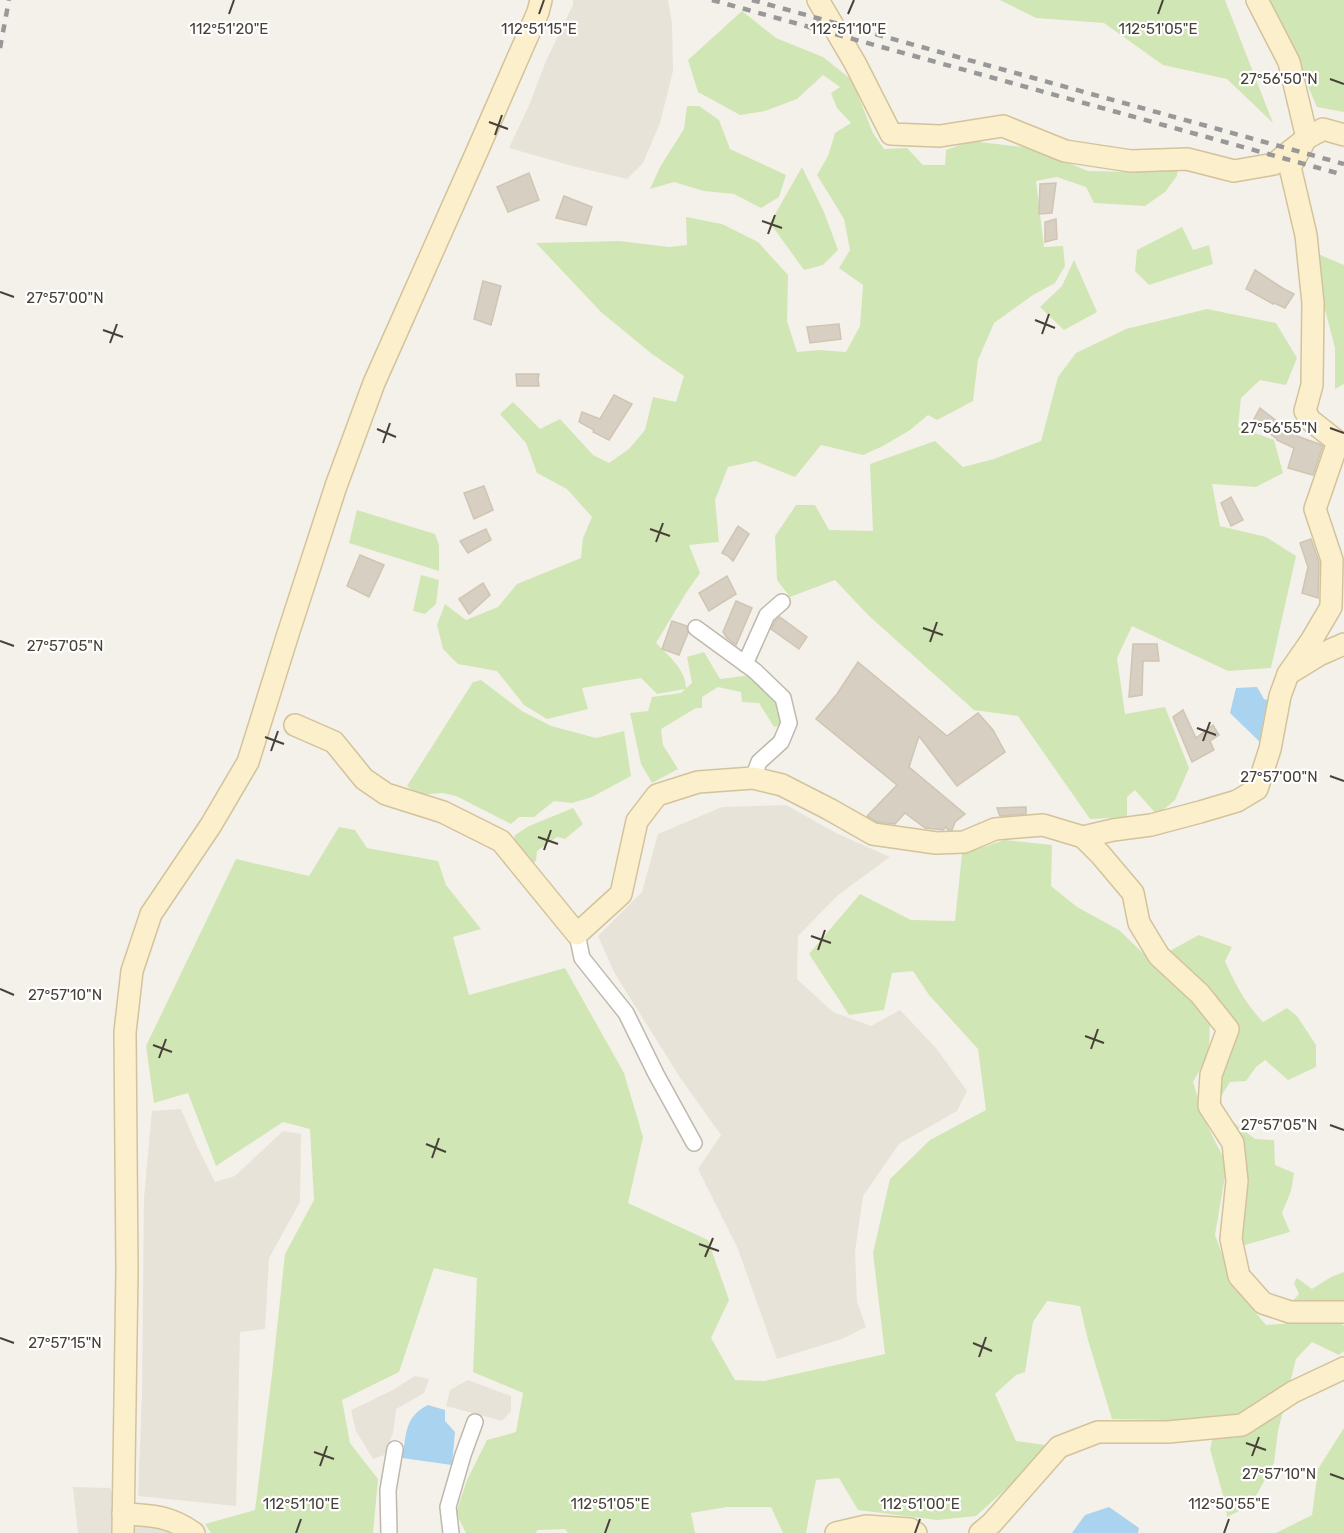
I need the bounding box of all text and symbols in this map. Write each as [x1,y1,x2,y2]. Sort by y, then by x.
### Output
text: 112°51'20"E [190,20,268,38]
text: 112°51'15"E [501,20,577,38]
text: 112°51'10"E [810,20,886,38]
text: 112°51'05"E [1119,20,1197,38]
text: 27°56'50"N [1240,70,1318,88]
text: 27°57'00"N [26,289,104,307]
text: 27°56'55"N [1241,419,1317,437]
text: 27°57'05"N [27,637,103,655]
text: 27°57'00"N [1240,768,1318,786]
text: 27°57'10"N [28,986,102,1004]
text: 27°57'05"N [1241,1116,1317,1134]
text: 27°57'15"N [28,1334,102,1352]
text: 27°57'10"N [1242,1465,1316,1483]
text: 112°51'10"E [263,1495,339,1513]
text: 112°51'05"E [571,1495,649,1513]
text: 112°51'00"E [880,1495,960,1513]
text: 112°50'55"E [1188,1495,1270,1513]

